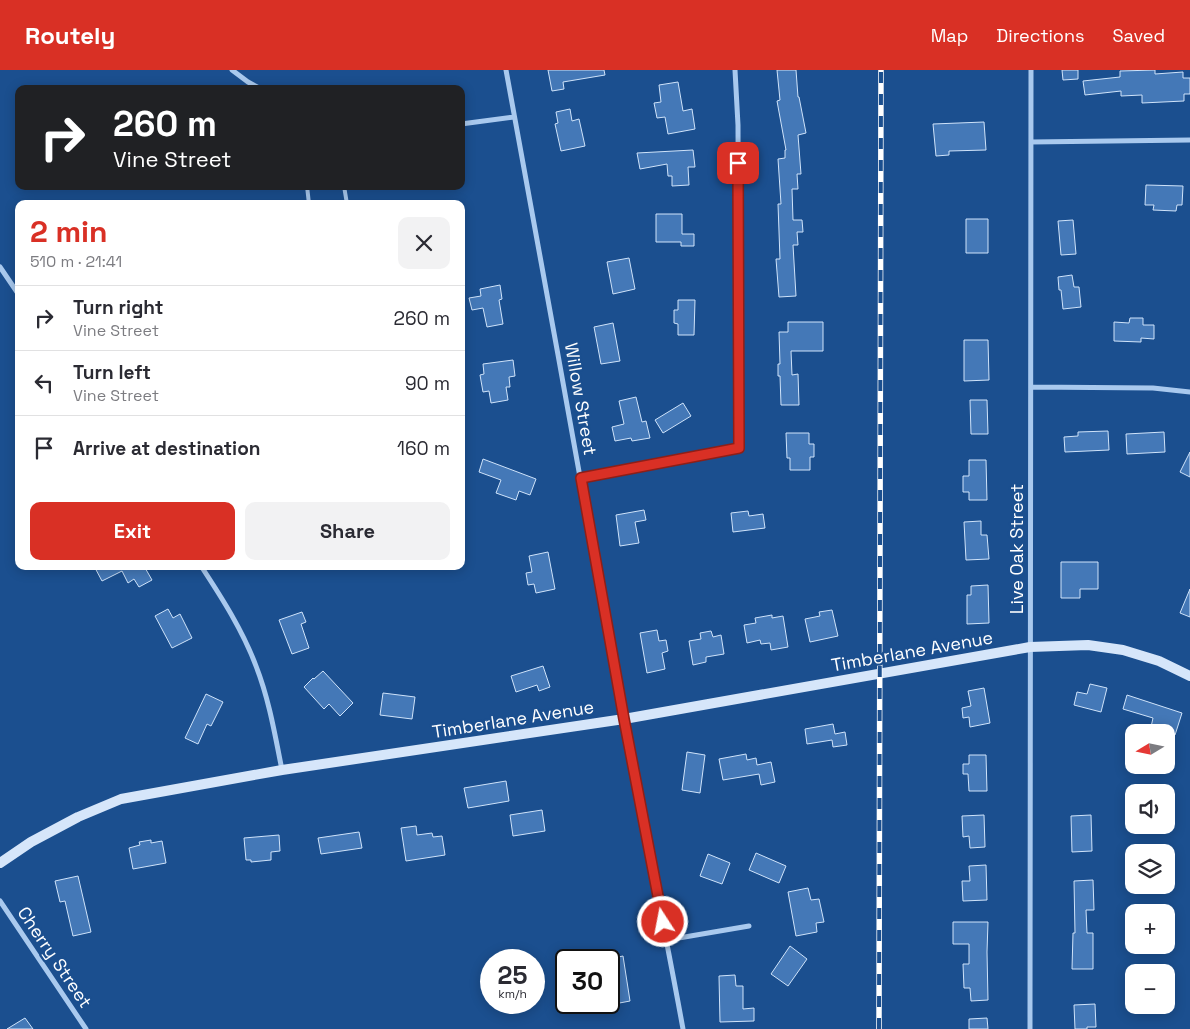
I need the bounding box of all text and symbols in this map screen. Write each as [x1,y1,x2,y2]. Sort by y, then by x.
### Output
text: Routely [25,20,115,51]
text: Map [931,24,968,47]
text: Directions [996,24,1085,47]
text: Saved [1113,24,1165,47]
text: 260 m [113,102,217,146]
icon: right [30,105,95,170]
pin [717,142,759,184]
text: Vine Street [113,145,231,173]
icon: arrive [724,149,752,177]
text: 2 min [30,212,108,251]
button: close [398,217,450,269]
text: 510 m · 21:41 [30,251,122,272]
text: Turn right [73,295,163,320]
icon: right [30,304,58,332]
text: 260 m [394,306,450,331]
text: Vine Street [73,320,159,341]
street label: Willow Street [560,341,602,457]
text: Turn left [73,360,151,385]
icon: left [30,369,58,397]
text: 90 m [405,371,450,396]
text: Vine Street [73,385,159,406]
icon: arrive [30,434,58,462]
text: Arrive at destination [73,436,261,461]
text: 160 m [397,436,450,461]
street label: Live Oak Street [1005,484,1028,614]
button: Exit [30,502,235,560]
button: Share [245,502,450,560]
street label: Timberlane Avenue [829,625,995,677]
street label: Timberlane Avenue [430,695,596,743]
north arrow [1125,724,1175,774]
map controls [1125,724,1175,1014]
button: sound [1125,784,1175,834]
button: layers [1125,844,1175,894]
position arrow [636,895,688,947]
street label: Cherry Street [13,902,97,1012]
button: + [1125,904,1175,954]
speed limit sign: 30 [555,949,620,1014]
text: 25 [498,959,527,991]
button: − [1125,964,1175,1014]
text: km/h [498,986,527,1002]

